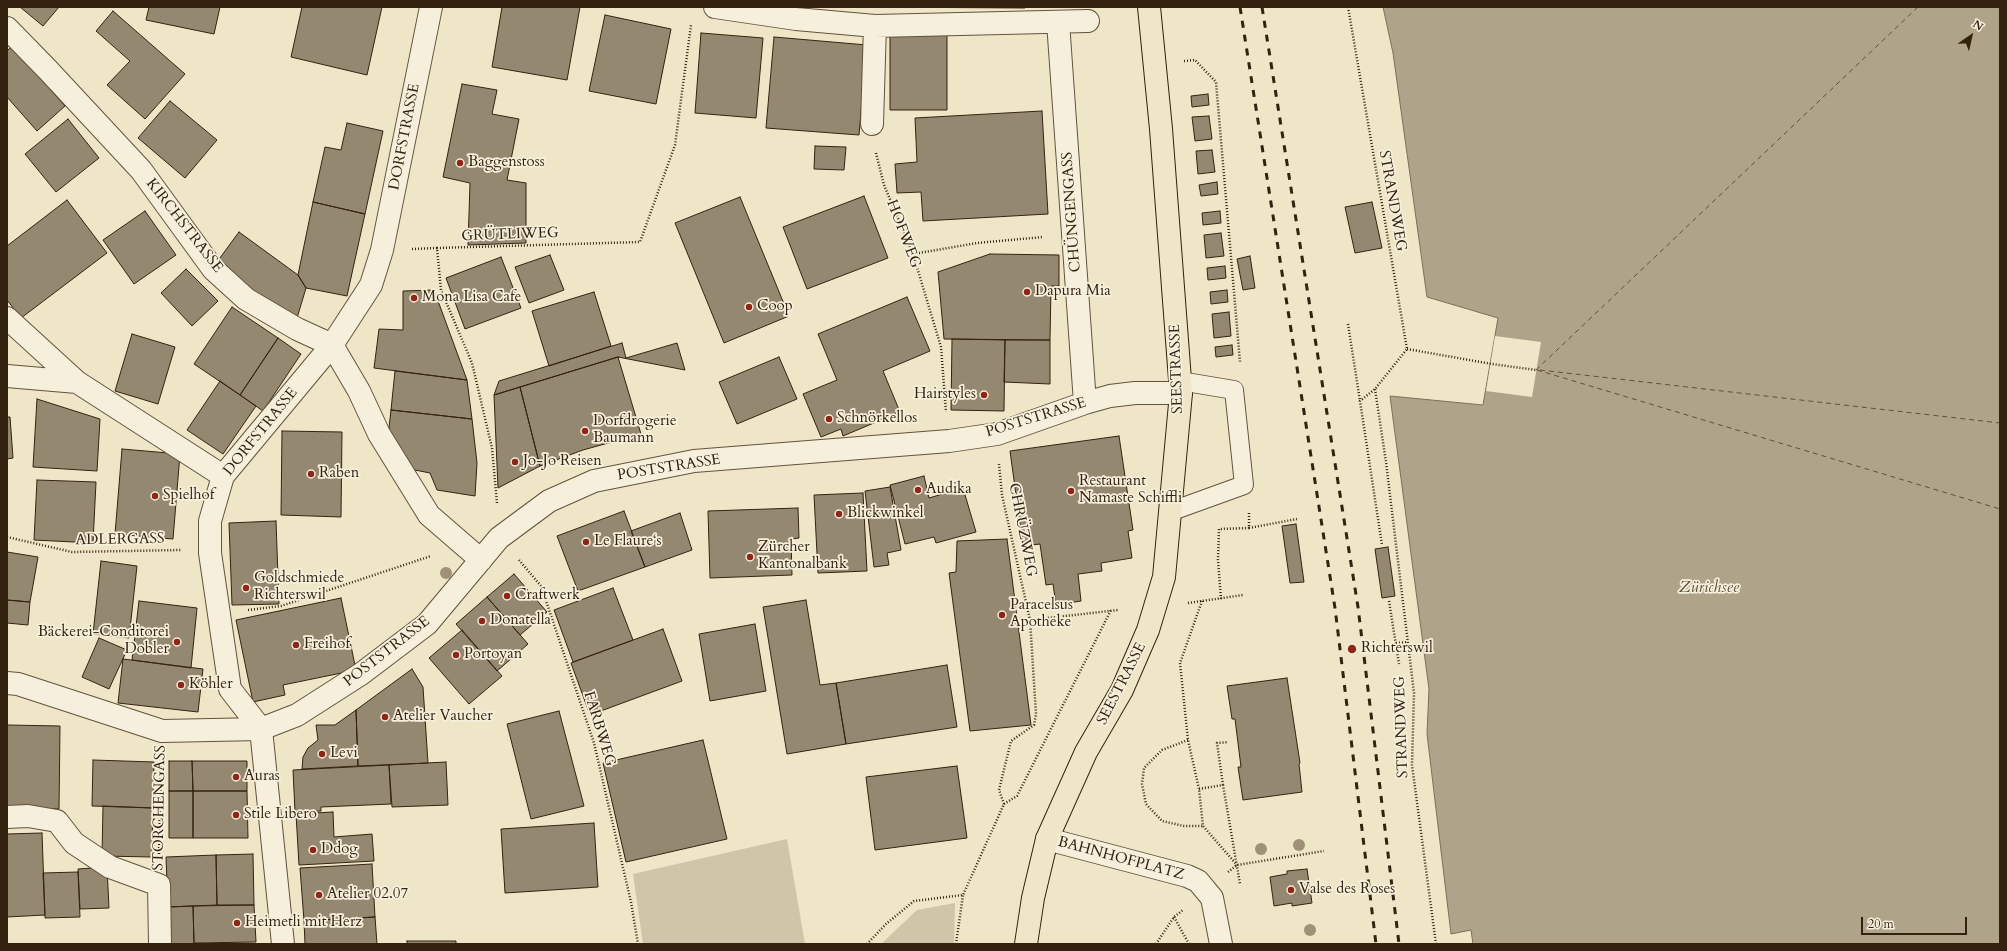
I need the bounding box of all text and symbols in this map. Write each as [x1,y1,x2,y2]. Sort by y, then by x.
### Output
north arrow [1951,16,1991,56]
text: N [1970,17,1986,35]
street label: DORFSTRASSE [386,82,424,192]
street label: STRANDWEG [1374,149,1410,253]
street label: CHÜNGENGASS [1059,151,1085,273]
place label: Baggenstoss [468,154,545,172]
marker: Baggenstoss [455,158,465,168]
street label: KIRCHSTRASSE [142,175,226,277]
street label: HOFWEG [882,197,924,271]
street label: GRÜTLIWEG [461,224,559,246]
place label: Dapura Mia [1035,283,1111,301]
marker: Dapura Mia [1022,287,1032,297]
place label: Mona Lisa Cafe [422,289,521,307]
marker: Mona Lisa Cafe [409,293,419,303]
place label: Coop [757,298,793,316]
marker: Coop [744,302,754,312]
street label: SEESTRASSE [1166,324,1188,414]
street label: DORFSTRASSE [220,384,302,480]
place label: Hairstyles [914,386,976,404]
marker: Hairstyles [979,390,989,400]
street label: POSTSTRASSE [984,394,1088,442]
place label: Schnörkellos [837,410,917,428]
place label: Dorfdrogerie Baumann [593,413,677,448]
marker: Schnörkellos [824,414,834,424]
marker: Dorfdrogerie Baumann [580,426,590,436]
street label: POSTSTRASSE [616,451,722,485]
place label: Jo-Jo Reisen [523,453,602,471]
marker: Jo-Jo Reisen [510,457,520,467]
place label: Raben [319,465,359,483]
marker: Raben [306,469,316,479]
place label: Restaurant Namaste Schiffli [1079,473,1182,508]
place label: Audika [926,481,972,499]
street label: CHRÜZWEG [1004,482,1040,578]
marker: Audika [913,485,923,495]
marker: Restaurant Namaste Schiffli [1066,486,1076,496]
place label: Spielhof [163,487,214,505]
marker: Spielhof [150,491,160,501]
place label: Blickwinkel [847,505,924,523]
marker: Blickwinkel [834,509,844,519]
street label: ADLERGASS [75,530,165,550]
place label: Le Flaure‘s [594,533,662,551]
marker: Le Flaure‘s [581,537,591,547]
place label: Zürcher Kantonalbank [758,539,847,574]
marker: Zürcher Kantonalbank [745,552,755,562]
place label: Goldschmiede Richterswil [254,570,344,605]
water label: Zürichsee [1679,578,1739,598]
marker: Goldschmiede Richterswil [241,583,251,593]
place label: Craftwerk [515,587,580,605]
marker: Craftwerk [502,591,512,601]
place label: Paracelsus Apotheke [1010,597,1073,632]
marker: Paracelsus Apotheke [997,610,1007,620]
place label: Donatella [490,612,551,630]
street label: POSTSTRASSE [340,613,434,691]
marker: Donatella [477,616,487,626]
place label: Bäckerei-Conditorei Dobler [38,624,169,659]
place label: Freihof [304,636,350,654]
marker: Bäckerei-Conditorei Dobler [172,637,182,647]
marker: Freihof [291,640,301,650]
street label: SEESTRASSE [1094,640,1150,728]
place label: Richterswil [1361,640,1433,658]
marker: Richterswil [1346,643,1358,655]
place label: Portoyan [464,646,522,664]
marker: Portoyan [451,650,461,660]
place label: Köhler [189,676,233,694]
street label: STRANDWEG [1391,676,1413,778]
marker: Köhler [176,680,186,690]
street label: FARBWEG [579,689,619,769]
place label: Atelier Vaucher [393,708,493,726]
marker: Atelier Vaucher [380,712,390,722]
street label: STORCHENGASS [150,745,170,871]
place label: Levi [330,745,358,763]
marker: Levi [317,749,327,759]
place label: Auras [244,768,280,786]
marker: Auras [231,772,241,782]
place label: Stile Libero [244,806,317,824]
marker: Stile Libero [231,810,241,820]
street label: BAHNHOFPLATZ [1056,833,1186,885]
place label: Ddog [321,841,358,859]
marker: Ddog [308,845,318,855]
place label: Valse des Roses [1299,881,1395,899]
marker: Valse des Roses [1286,885,1296,895]
place label: Atelier 02.07 [327,886,408,904]
marker: Atelier 02.07 [314,890,324,900]
scale bar [1863,909,1969,935]
place label: Heimetli mit Herz [245,914,362,932]
text: 20 m [1868,916,1894,932]
marker: Heimetli mit Herz [232,918,242,928]

